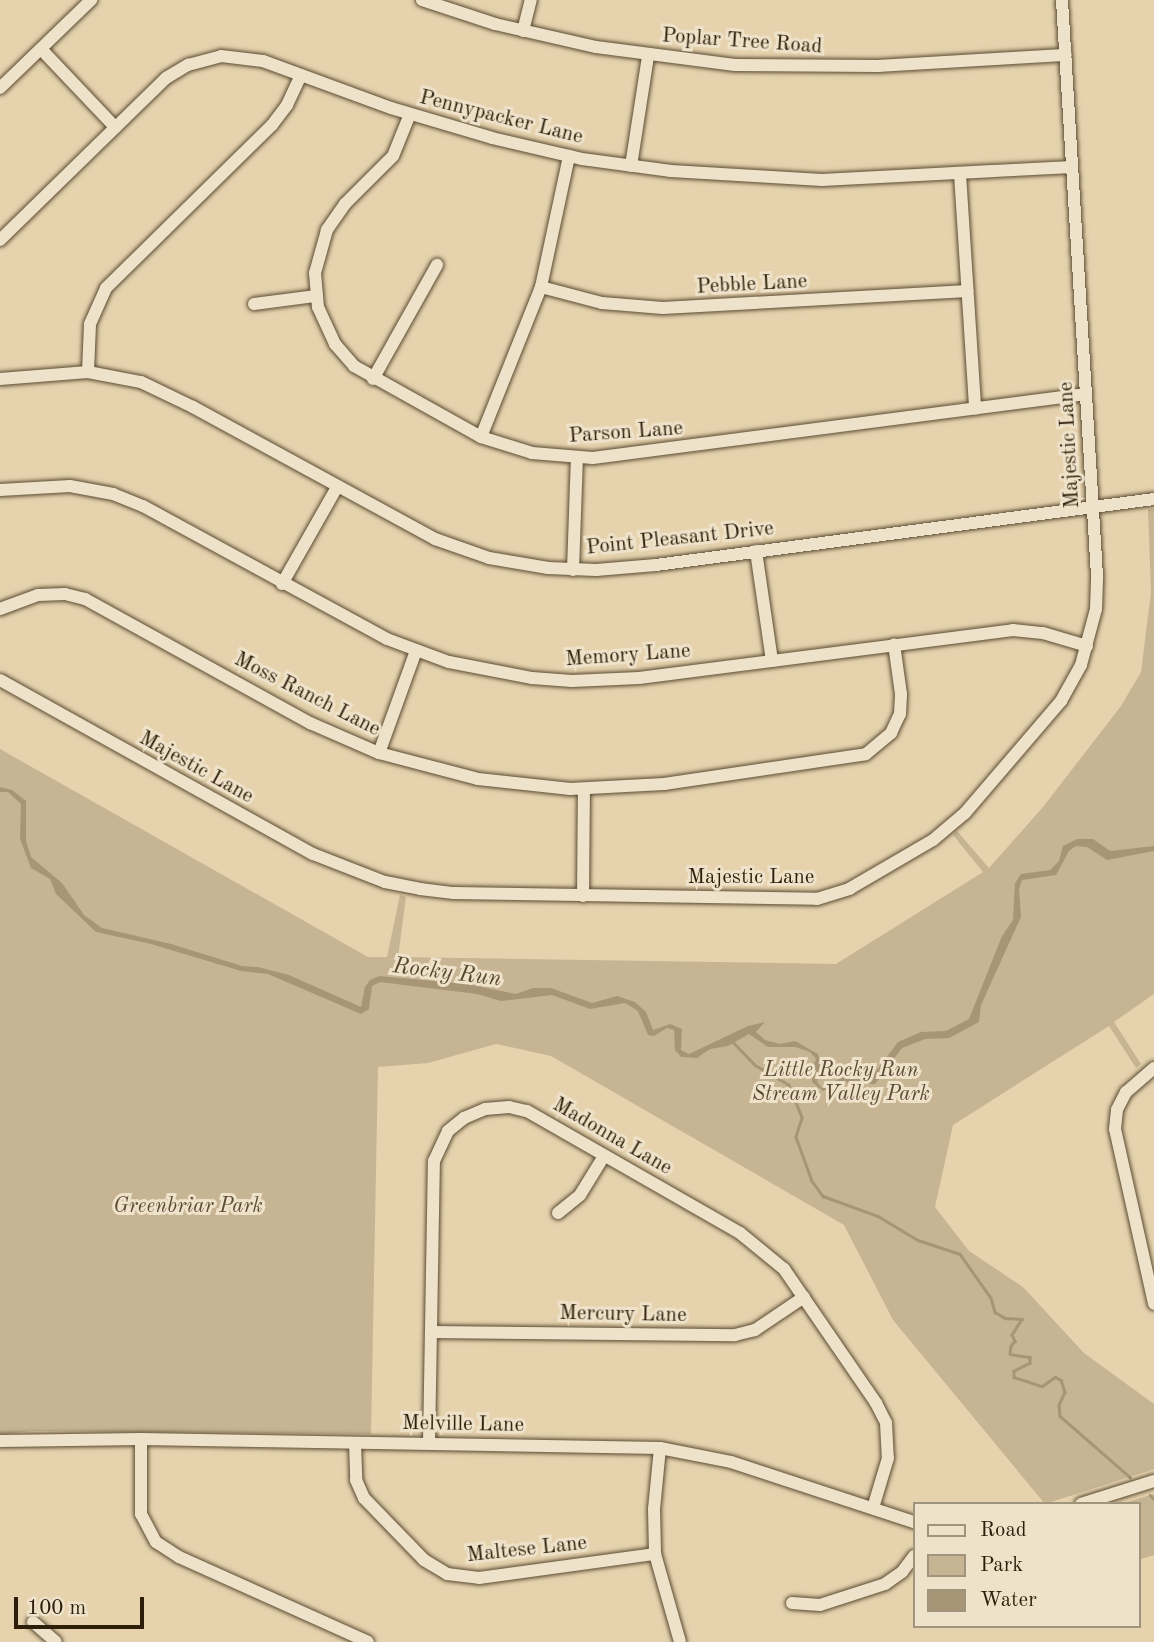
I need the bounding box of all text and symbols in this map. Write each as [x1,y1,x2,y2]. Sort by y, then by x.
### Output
street label: Poplar Tree Road [661,24,823,60]
street label: Pennypacker Lane [417,86,585,150]
street label: Pebble Lane [696,270,808,300]
street label: Majestic Lane [1054,381,1086,509]
street label: Parson Lane [568,416,684,450]
street label: Point Pleasant Drive [585,517,775,561]
street label: Memory Lane [565,639,691,673]
street label: Moss Ranch Lane [230,647,384,743]
street label: Majestic Lane [134,726,258,810]
street label: Majestic Lane [688,865,814,891]
water label: Rocky Run [391,953,503,993]
park label: Little Rocky Run Stream Valley Park [752,1058,930,1108]
street label: Madonna Lane [548,1093,676,1181]
park label: Greenbriar Park [113,1194,263,1220]
street label: Mercury Lane [559,1301,687,1329]
street label: Melville Lane [402,1411,524,1439]
legend [912,1502,1140,1628]
text: Road [980,1520,1027,1541]
street label: Maltese Lane [466,1531,588,1569]
text: Park [980,1555,1023,1576]
scale bar [18,1582,147,1626]
text: Water [980,1590,1037,1611]
text: 100 m [27,1598,86,1619]

